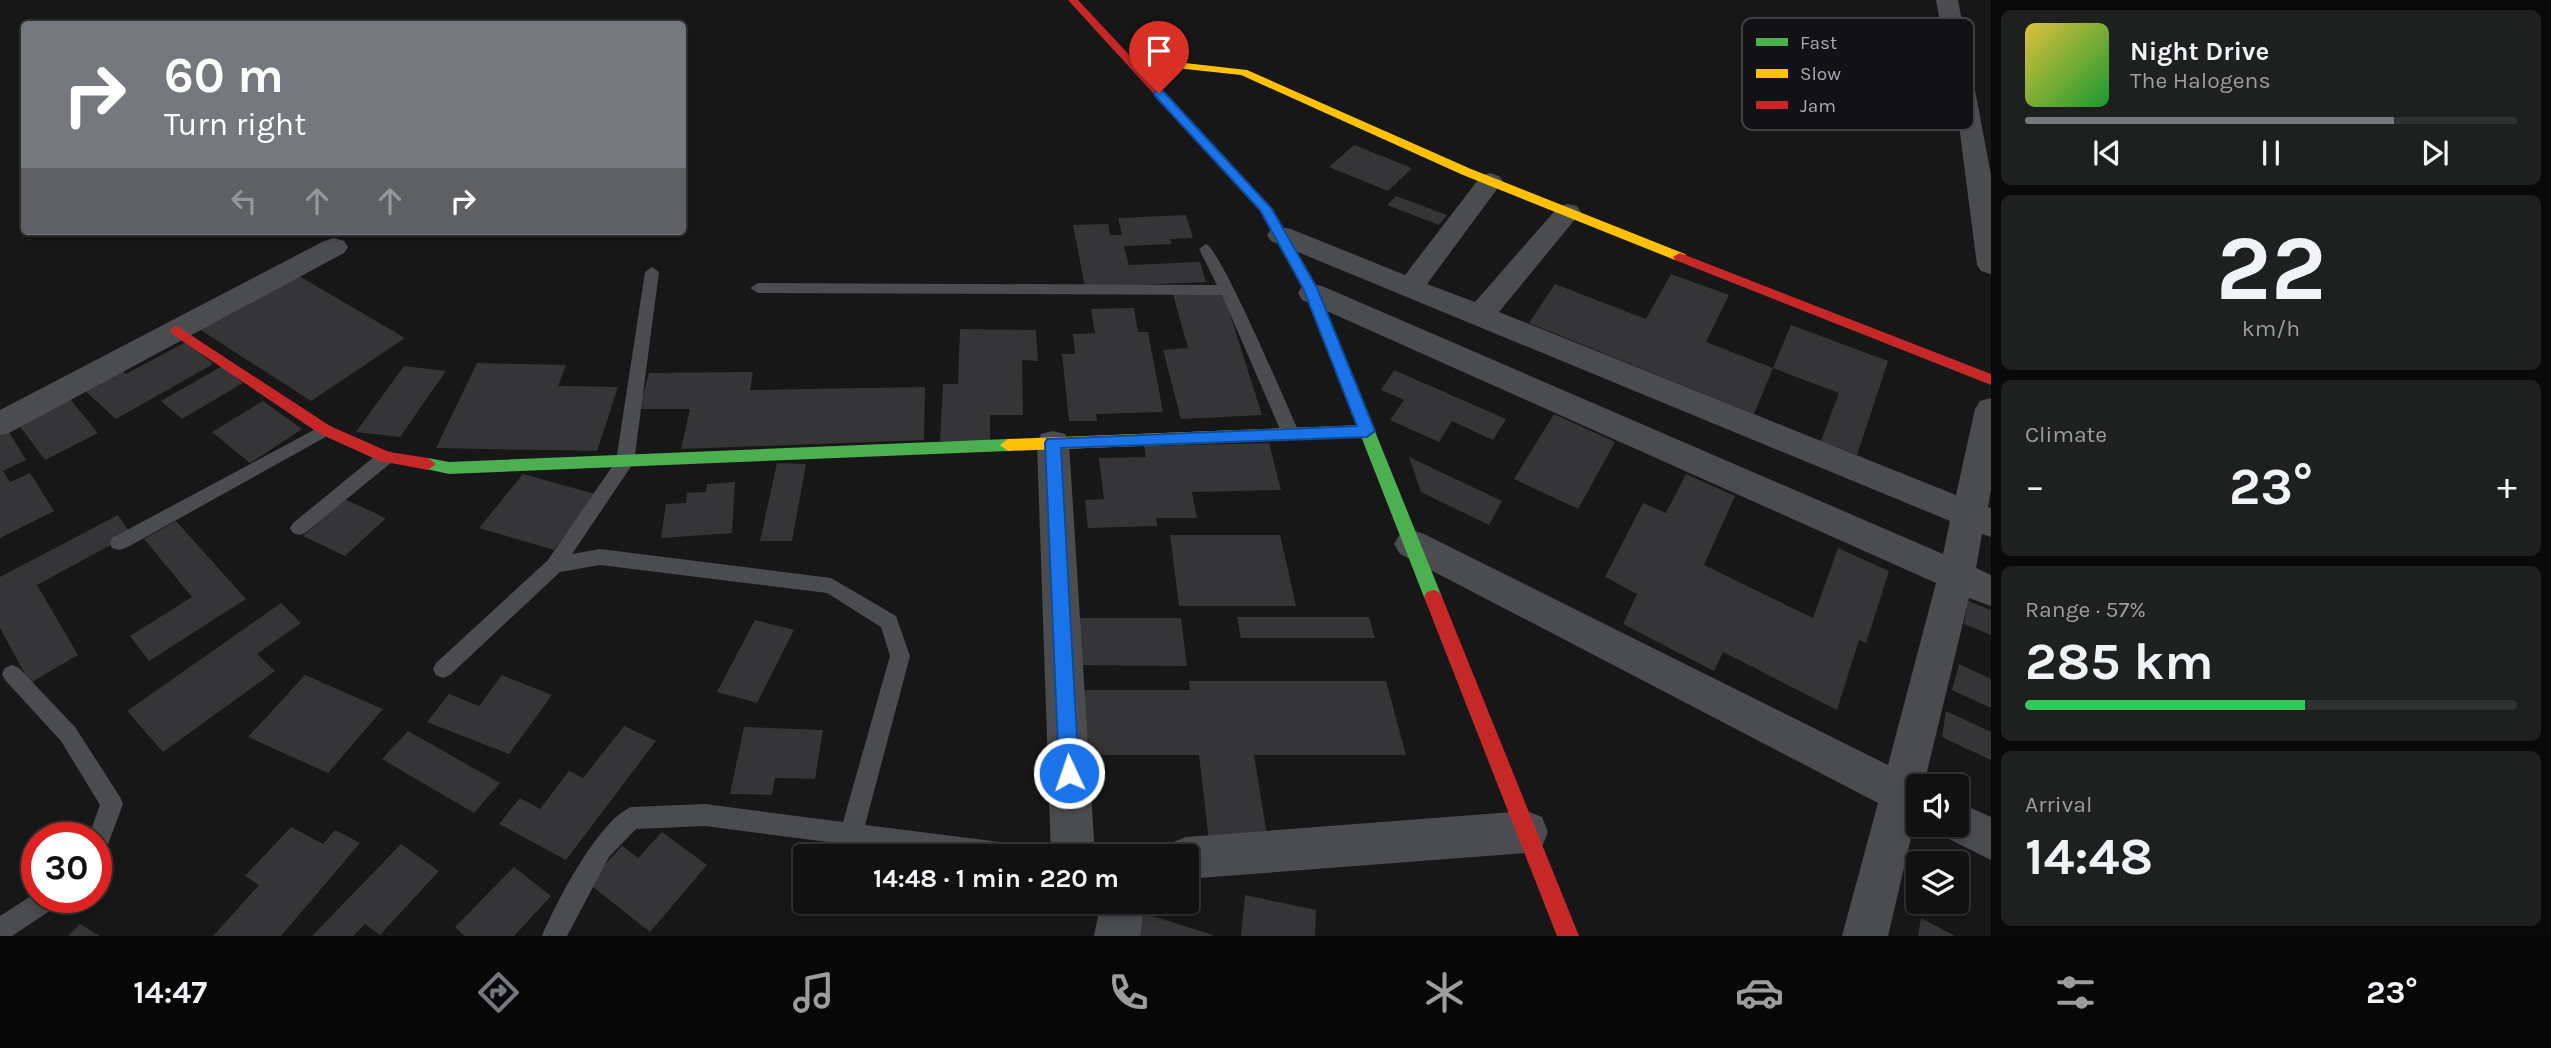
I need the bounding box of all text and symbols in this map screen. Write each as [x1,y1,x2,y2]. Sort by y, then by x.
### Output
legend [1742,18,1974,130]
pin [1129,21,1189,93]
icon: arrive [1140,32,1178,70]
text: Fast [1800,32,1837,54]
text: Night Drive [2130,36,2269,67]
text: 60 m [164,47,284,104]
icon: right [49,49,140,140]
text: Slow [1800,63,1841,85]
text: The Halogens [2130,67,2270,94]
text: Jam [1800,95,1836,117]
text: Turn right [164,106,306,143]
icon: previous [2088,134,2126,172]
icon: pause [2252,134,2290,172]
icon: next [2416,134,2454,172]
icon: left [225,182,263,220]
icon: ahead [298,182,336,220]
icon: ahead [371,182,409,220]
icon: right [444,182,482,220]
text: 22 [2216,216,2326,322]
text: km/h [2242,315,2300,342]
text: Climate [2025,421,2107,448]
text: 23° [2229,456,2313,517]
text: − [2025,464,2045,509]
text: + [2497,464,2517,509]
text: Range · 57% [2025,596,2146,623]
text: 285 km [2025,631,2214,692]
position arrow [1032,736,1106,810]
map controls [1906,774,1969,914]
button: sound [1906,774,1969,837]
text: Arrival [2025,791,2092,818]
speed limit sign: 30 [21,822,112,913]
text: 14:48 [2025,826,2153,887]
button: layers [1906,851,1969,914]
text: 14:48 · 1 min · 220 m [873,863,1119,894]
icon: directions [474,968,523,1017]
icon: music [789,968,838,1017]
icon: phone [1104,968,1153,1017]
icon: climate [1420,968,1469,1017]
icon: car [1735,968,1784,1017]
icon: filters [2051,968,2100,1017]
text: 14:47 [133,974,207,1011]
text: 23° [2366,974,2418,1011]

